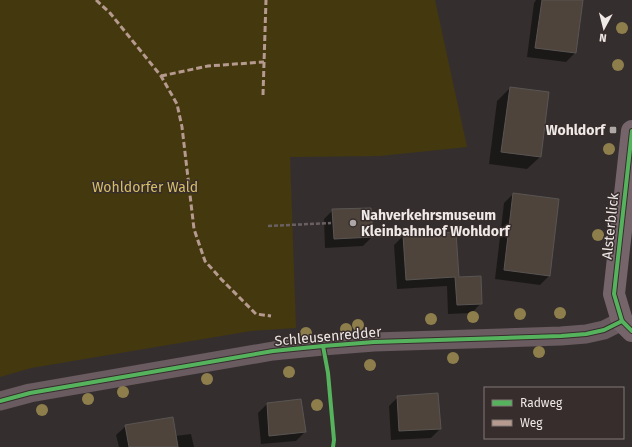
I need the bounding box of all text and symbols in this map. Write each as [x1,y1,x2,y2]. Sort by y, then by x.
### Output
north arrow [584,8,624,48]
text: N [598,31,607,44]
place label: Wohldorf [546,122,607,139]
marker: Wohldorf [608,125,618,135]
park label: Wohldorfer Wald [92,179,198,196]
street label: Alsterblick [599,191,623,260]
place label: Nahverkehrsmuseum Kleinbahnhof Wohldorf [361,207,512,240]
marker: Nahverkehrsmuseum Kleinbahnhof Wohldorf [348,218,358,228]
street label: Schleusenredder [274,323,383,350]
legend [484,387,624,439]
text: Radweg [520,396,563,410]
text: Weg [520,416,543,430]

